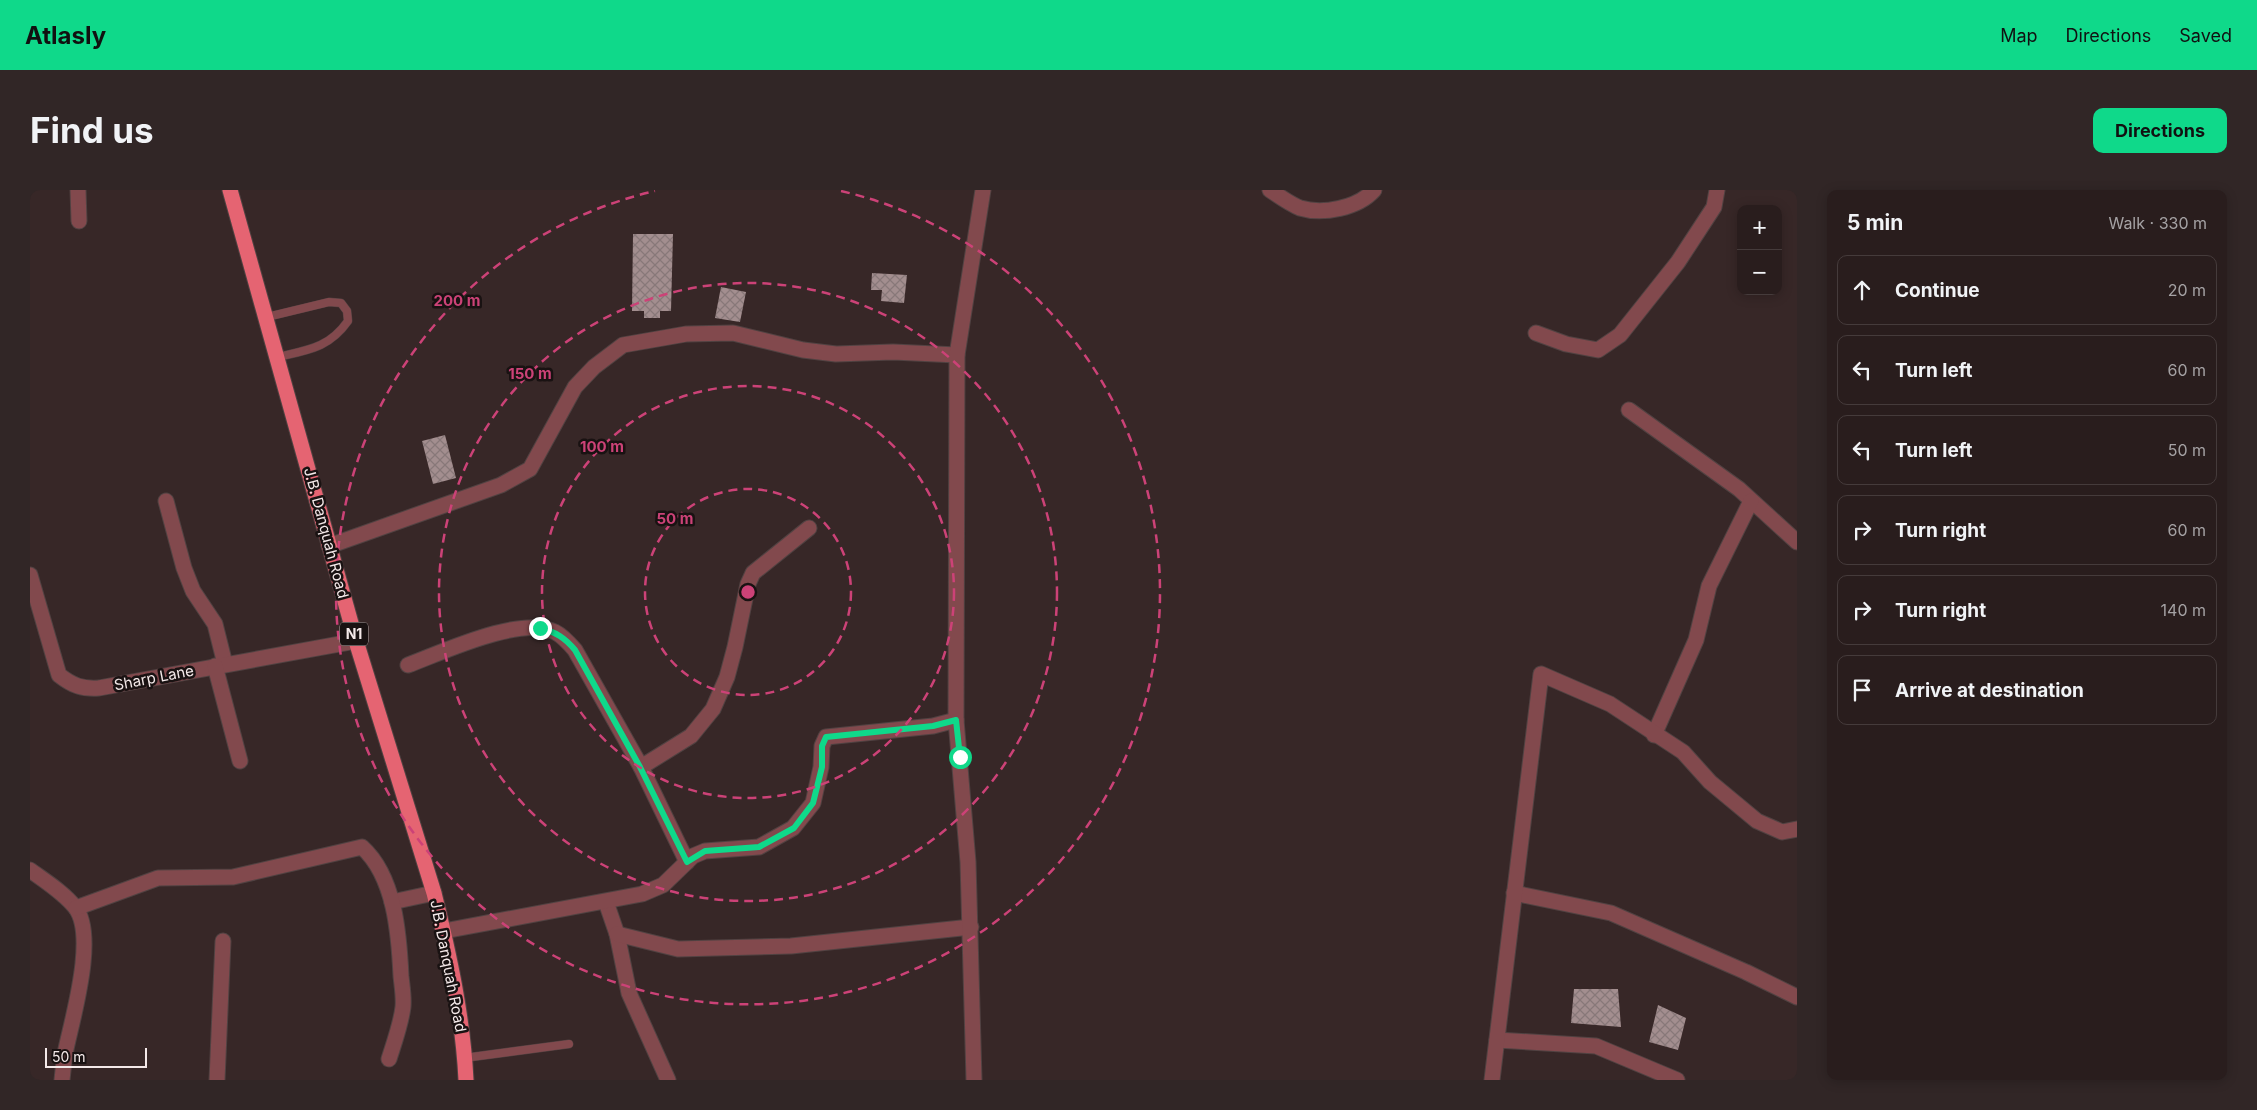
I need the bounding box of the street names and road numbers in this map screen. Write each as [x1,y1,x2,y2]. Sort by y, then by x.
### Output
street label: J.B. Danquah Road [300,465,353,600]
road number: N1 [340,622,368,646]
street label: Sharp Lane [112,660,195,695]
street label: J.B. Danquah Road [426,898,471,1034]

